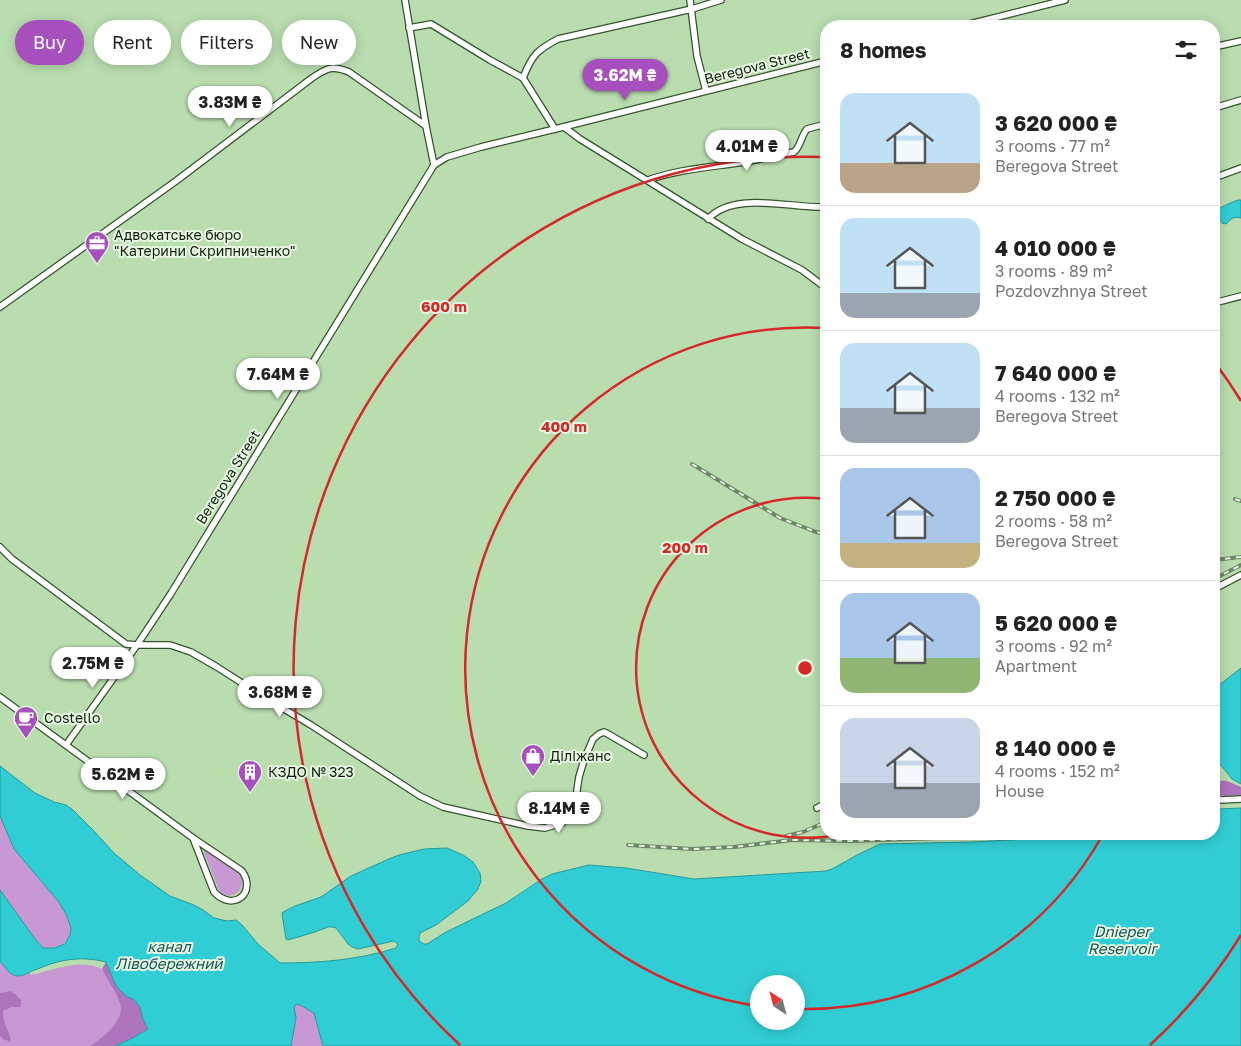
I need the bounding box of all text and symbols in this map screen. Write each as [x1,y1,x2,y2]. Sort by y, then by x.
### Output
chip: Buy [15,20,84,65]
chip: Rent [94,20,171,65]
chip: Filters [181,20,272,65]
chip: New [282,20,356,65]
icon: filters [1172,36,1200,64]
text: 8 homes [840,37,927,63]
street label: Beregova Street [702,44,811,87]
pin: 3.62M ₴ [579,58,671,101]
text: 3.62M ₴ [594,65,656,85]
pin: 3.83M ₴ [184,86,276,128]
text: 3.83M ₴ [199,92,261,112]
text: 3 620 000 ₴ [995,110,1117,136]
icon: home [880,113,940,173]
pin: 4.01M ₴ [701,130,793,172]
text: 4.01M ₴ [716,136,778,156]
text: 3 rooms · 77 m² [995,136,1110,156]
text: Beregova Street [995,156,1118,176]
place label: Адвокатське бюро "Катерини Скрипниченко" [114,226,296,259]
office icon: Адвокатське бюро "Катерини Скрипниченко" [84,230,110,264]
text: 4 010 000 ₴ [995,235,1116,261]
icon: home [880,238,940,298]
text: 3 rooms · 89 m² [995,261,1112,281]
text: Pozdovzhnya Street [995,281,1148,301]
text: 600 m [421,297,467,315]
pin: 7.64M ₴ [232,358,324,400]
text: 7 640 000 ₴ [995,360,1116,386]
icon: home [880,363,940,423]
text: 7.64M ₴ [247,364,309,384]
text: 4 rooms · 132 m² [995,386,1120,406]
text: Beregova Street [995,406,1118,426]
text: 400 m [541,417,587,435]
street label: Beregova Street [192,426,263,527]
text: 2 750 000 ₴ [995,485,1115,511]
icon: home [880,488,940,548]
text: 2 rooms · 58 m² [995,511,1112,531]
text: Beregova Street [995,531,1118,551]
text: 200 m [662,538,708,556]
text: 5 620 000 ₴ [995,610,1117,636]
icon: home [880,613,940,673]
text: 3 rooms · 92 m² [995,636,1112,656]
pin: 2.75M ₴ [47,646,139,689]
text: 2.75M ₴ [62,653,124,673]
text: Apartment [995,656,1077,676]
centre of rings [796,659,814,677]
pin: 3.68M ₴ [234,676,326,718]
text: 3.68M ₴ [248,682,312,702]
cafe icon: Costello [13,705,39,739]
place label: Costello [44,709,100,726]
text: 8 140 000 ₴ [995,735,1116,761]
icon: home [880,738,940,798]
shop icon: Діліжанс [520,743,546,777]
place label: Діліжанс [550,747,611,764]
pin: 5.62M ₴ [77,758,169,800]
building icon: КЗДО № 323 [237,759,263,793]
text: 4 rooms · 152 m² [995,761,1120,781]
place label: КЗДО № 323 [268,763,354,780]
text: 5.62M ₴ [92,764,154,784]
text: House [995,781,1044,801]
pin: 8.14M ₴ [513,792,605,834]
text: 8.14M ₴ [528,798,590,818]
water label: Dnieper Reservoir [1088,922,1158,957]
water label: канал Лівобережний [116,937,223,972]
north arrow [750,975,805,1030]
map controls [750,975,805,1030]

